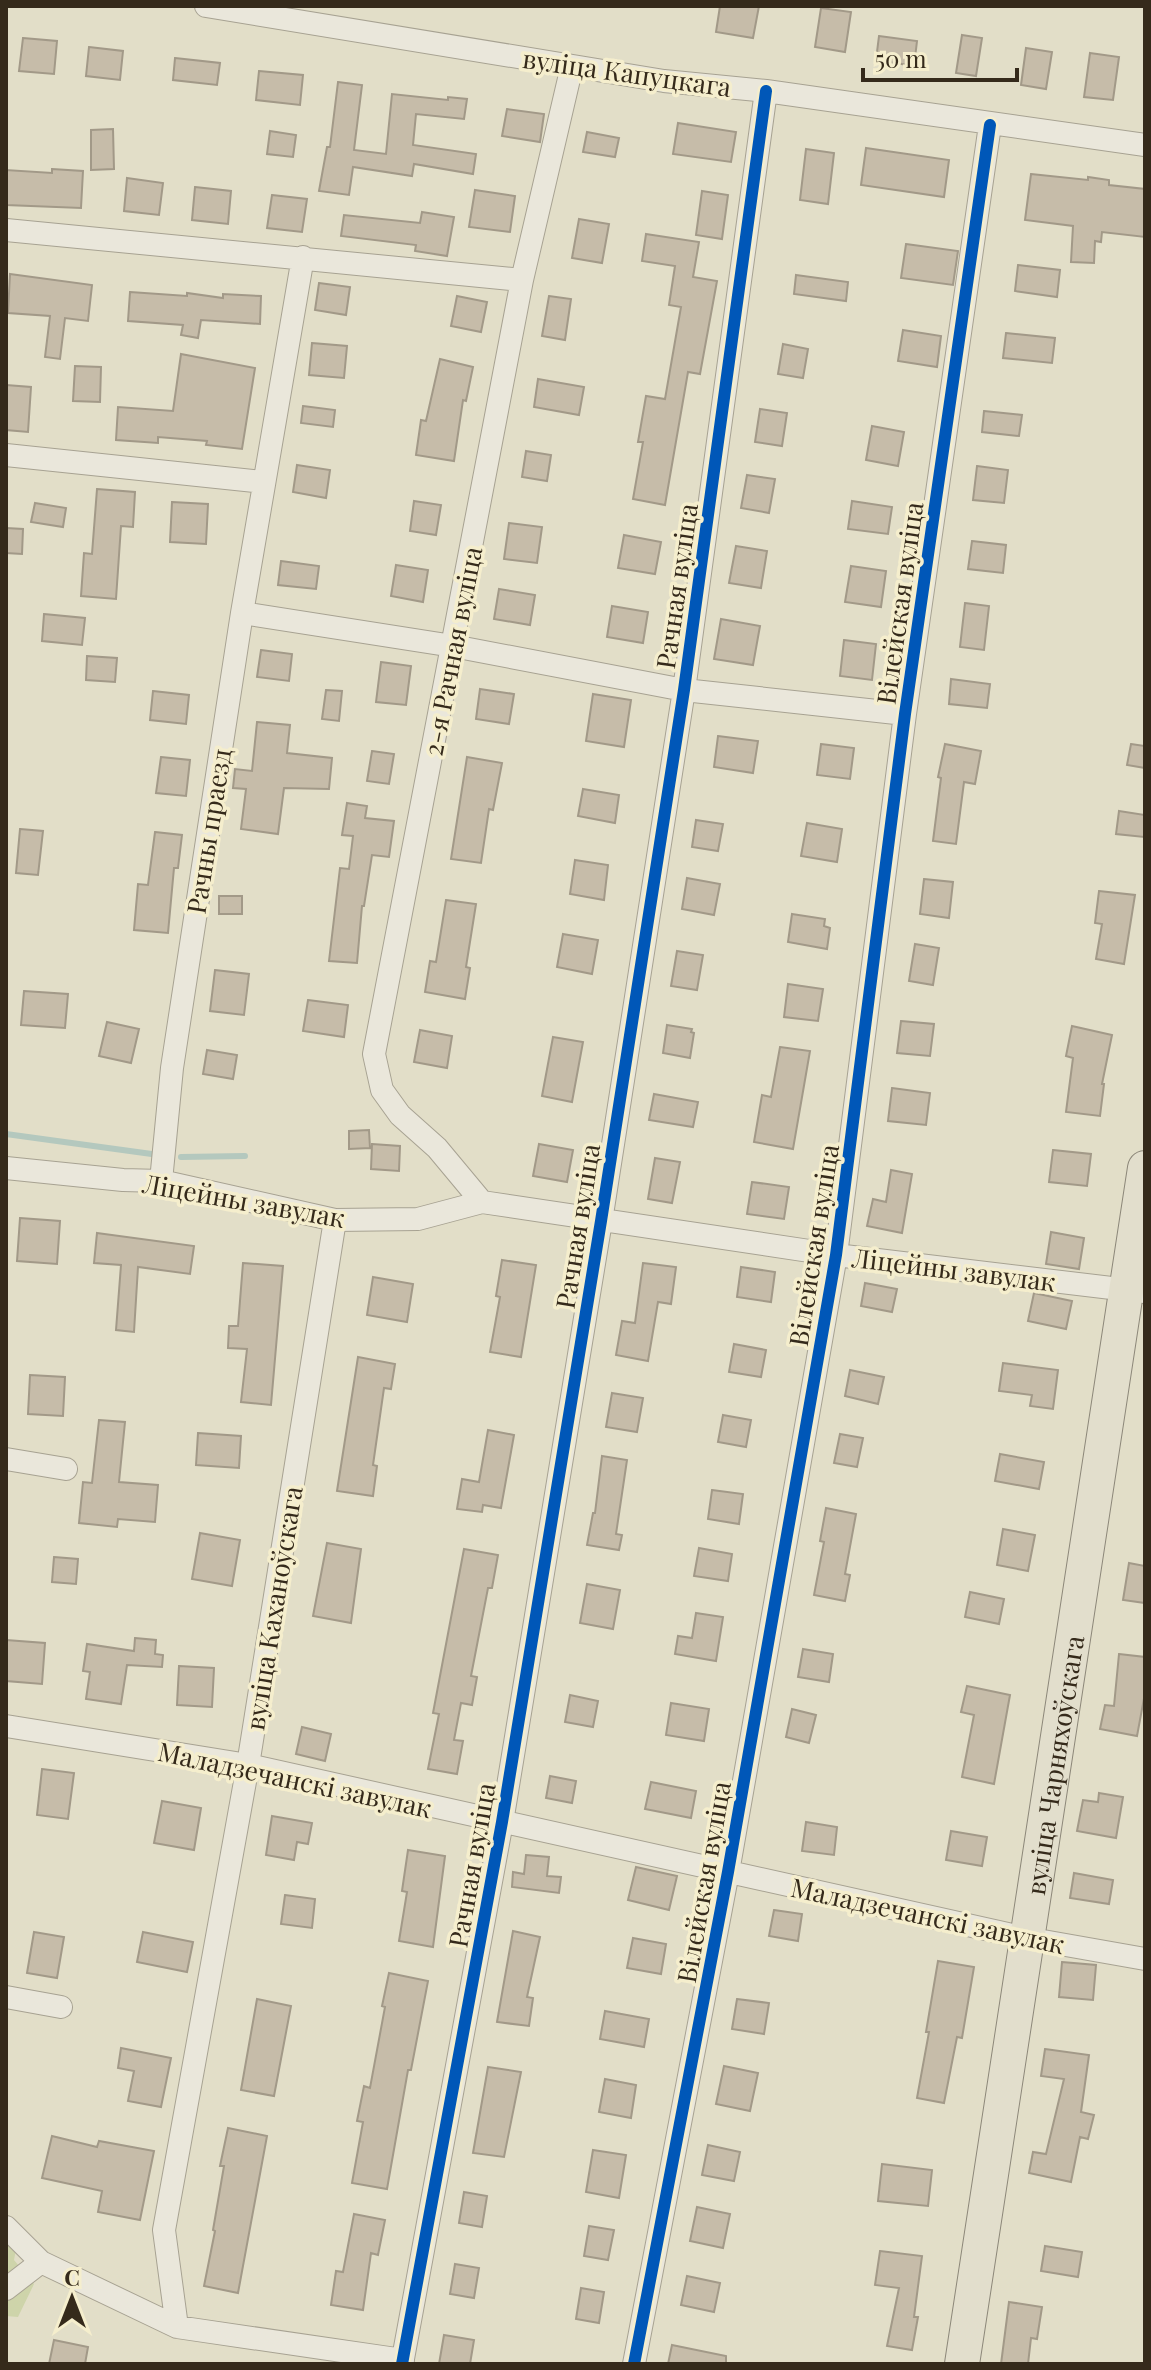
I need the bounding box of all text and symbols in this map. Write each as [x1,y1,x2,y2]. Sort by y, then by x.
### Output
scale bar [863,32,1017,82]
street label: вуліца Капуцкага [520,40,734,104]
text: 50 m [875,42,927,74]
street label: Вілейская вуліца [867,499,931,706]
street label: Рачная вуліца [647,501,705,671]
street label: 2-я Рачная вуліца [415,543,489,759]
street label: Рачны праезд [178,746,238,916]
street label: Рачная вуліца [547,1141,607,1311]
street label: Вілейская вуліца [780,1141,846,1349]
street label: Ліцейны завулак [139,1165,348,1235]
street label: Ліцейны завулак [849,1239,1058,1299]
street label: вуліца Каханоўскага [236,1483,310,1733]
street label: вуліца Чарняхоўскага [1017,1633,1091,1897]
street label: Маладзечанскі завулак [155,1733,435,1825]
street label: Вілейская вуліца [668,1778,738,1986]
street label: Рачная вуліца [439,1780,503,1950]
street label: Маладзечанскі завулак [788,1869,1068,1961]
north arrow [32,2258,112,2338]
text: С [64,2262,80,2292]

